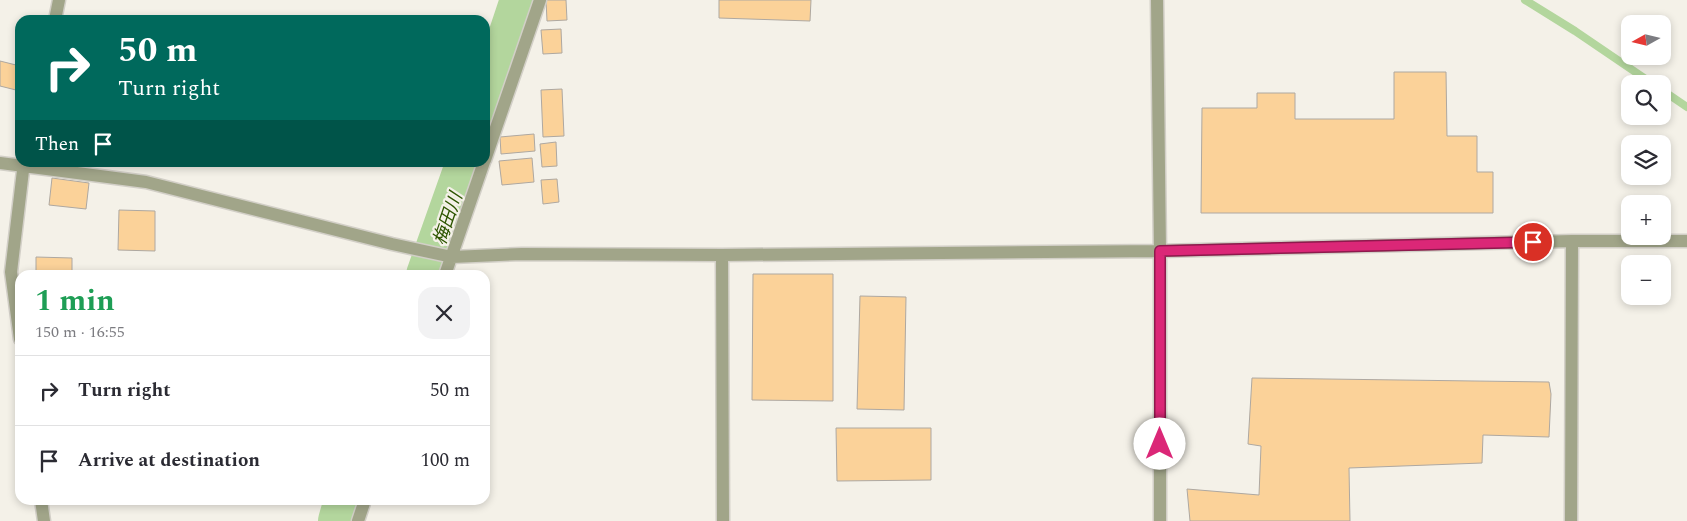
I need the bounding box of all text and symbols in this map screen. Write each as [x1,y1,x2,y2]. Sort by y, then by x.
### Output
north arrow [1621,15,1671,65]
map controls [1621,15,1671,305]
text: 50 m [118,24,198,77]
icon: right [35,35,100,100]
text: Turn right [118,72,220,105]
button: search [1621,75,1671,125]
text: Then [35,130,79,159]
icon: arrive [89,130,117,158]
button: layers [1621,135,1671,185]
water label: 梅田川 [426,187,470,249]
button: + [1621,195,1671,245]
pin [1512,221,1554,263]
icon: arrive [1519,228,1547,256]
button: − [1621,255,1671,305]
text: 1 min [35,278,115,324]
button: close [418,287,470,339]
text: 150 m · 16:55 [35,320,125,344]
text: Turn right [78,376,171,405]
text: 50 m [430,376,470,405]
icon: right [35,377,63,405]
position arrow [1133,417,1185,469]
text: Arrive at destination [78,446,260,475]
text: 100 m [420,446,470,475]
icon: arrive [35,447,63,475]

